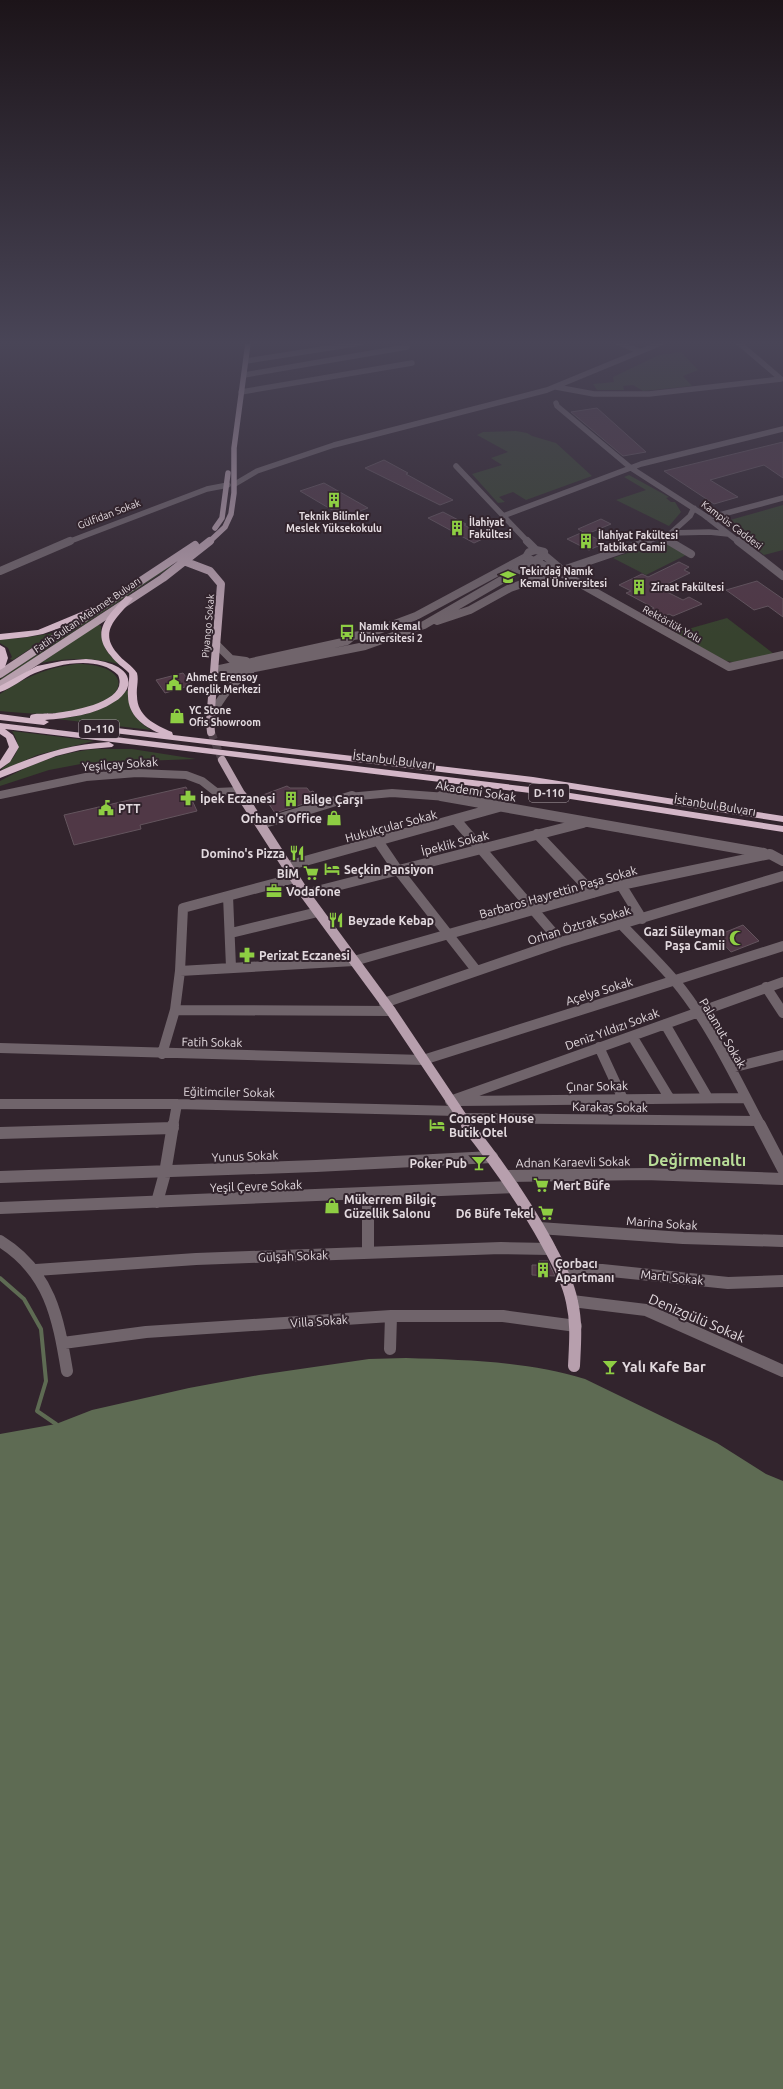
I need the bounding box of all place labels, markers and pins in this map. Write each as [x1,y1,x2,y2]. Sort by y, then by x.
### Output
building icon: Teknik Bilimler Meslek Yüksekokulu [325,491,343,509]
place label: Teknik Bilimler Meslek Yüksekokulu [286,511,382,534]
place label: İlahiyat Fakültesi [469,516,512,540]
building icon: İlahiyat Fakültesi [448,519,466,537]
place label: İlahiyat Fakültesi Tatbikat Camii [598,529,678,553]
building icon: İlahiyat Fakültesi Tatbikat Camii [577,532,595,550]
place label: Tekirdağ Namık Kemal Üniversitesi [520,566,607,589]
school or university icon: Tekirdağ Namık Kemal Üniversitesi [499,568,517,586]
building icon: Ziraat Fakültesi [630,578,648,596]
place label: Ziraat Fakültesi [651,582,724,593]
place label: Namık Kemal Üniversitesi 2 [359,621,423,644]
bus stop icon: Namık Kemal Üniversitesi 2 [338,623,356,641]
place label: Ahmet Erensoy Gençlik Merkezi [186,672,261,695]
public building icon: Ahmet Erensoy Gençlik Merkezi [165,674,183,692]
place label: YC Stone Ofis Showroom [189,705,261,728]
shop icon: YC Stone Ofis Showroom [168,707,186,725]
pharmacy icon: İpek Eczanesi [179,789,197,807]
building icon: Bilge Çarşı [282,790,300,808]
place label: İpek Eczanesi [200,791,275,805]
place label: Bilge Çarşı [303,793,363,808]
public building icon: PTT [97,799,115,817]
place label: PTT [118,802,140,815]
shop icon: Orhan's Office [325,809,343,827]
place label: Orhan's Office [241,812,322,825]
restaurant icon: Domino's Pizza [288,844,306,862]
place label: Domino's Pizza [201,847,285,860]
hotel icon: Seçkin Pansiyon [323,860,341,878]
place label: Seçkin Pansiyon [344,863,434,878]
supermarket icon: BİM [302,864,320,882]
place label: BİM [277,866,299,880]
office icon: Vodafone [265,882,283,900]
place label: Vodafone [286,885,341,898]
restaurant icon: Beyzade Kebap [327,911,345,929]
place label: Beyzade Kebap [348,914,434,927]
place label: Gazi Süleyman Paşa Camii [643,925,725,954]
mosque icon: Gazi Süleyman Paşa Camii [728,929,746,947]
pharmacy icon: Perizat Eczanesi [238,946,256,964]
place label: Perizat Eczanesi [259,949,350,962]
place label: Consept House Butik Otel [449,1112,534,1139]
hotel icon: Consept House Butik Otel [428,1116,446,1134]
bar icon: Poker Pub [470,1154,488,1172]
place label: Poker Pub [409,1157,467,1170]
supermarket icon: Mert Büfe [532,1176,550,1194]
place label: Mert Büfe [553,1179,610,1192]
place label: Mükerrem Bilgiç Güzellik Salonu [344,1193,436,1220]
shop icon: Mükerrem Bilgiç Güzellik Salonu [323,1197,341,1215]
supermarket icon: D6 Büfe Tekel [537,1204,555,1222]
place label: D6 Büfe Tekel [456,1207,534,1220]
place label: Çorbacı Apartmanı [555,1257,614,1284]
building icon: Çorbacı Apartmanı [534,1261,552,1279]
bar icon: Yalı Kafe Bar [601,1358,619,1376]
place label: Yalı Kafe Bar [622,1359,706,1375]

